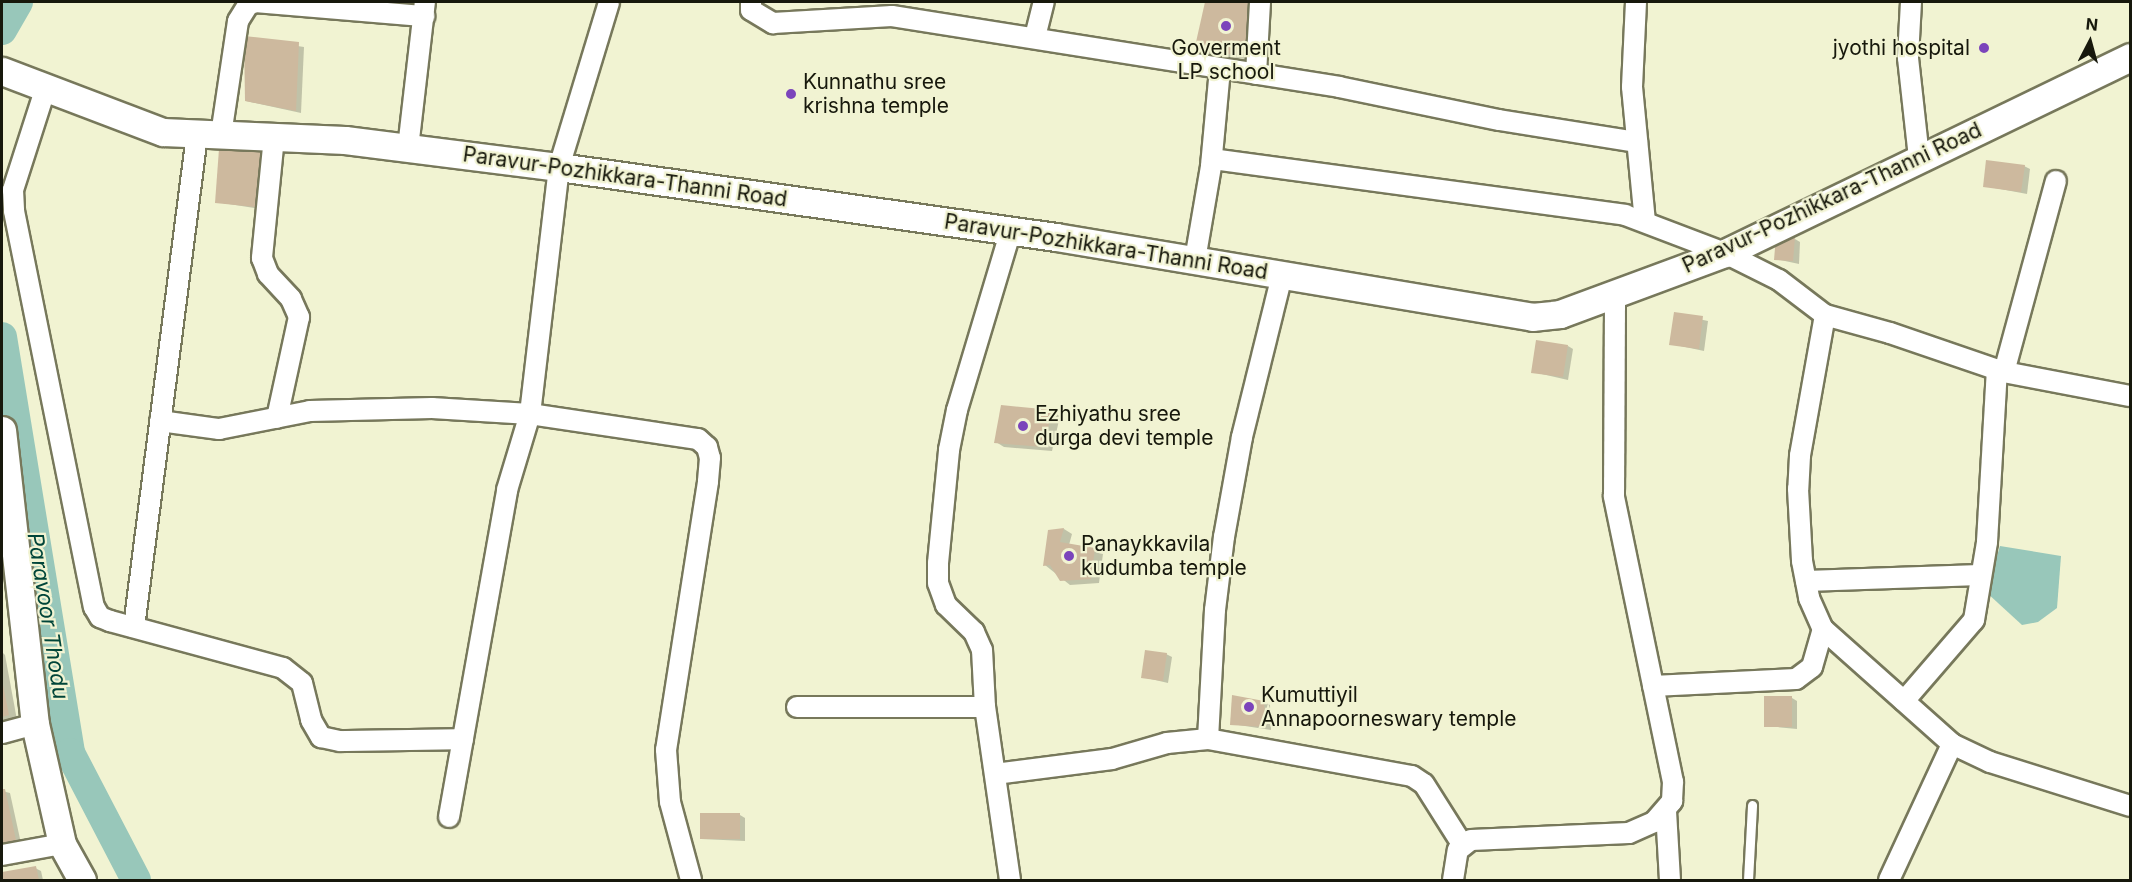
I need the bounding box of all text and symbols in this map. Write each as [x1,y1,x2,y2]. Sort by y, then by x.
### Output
north arrow [2060,12,2120,72]
text: N [2085,14,2099,35]
marker: Goverment LP school [1219,19,1233,33]
place label: Goverment LP school [1171,35,1281,85]
place label: jyothi hospital [1833,35,1970,61]
marker: jyothi hospital [1975,39,1993,57]
place label: Kunnathu sree krishna temple [803,69,949,119]
marker: Kunnathu sree krishna temple [784,87,798,101]
street label: Paravur-Pozhikkara-Thanni Road [1678,117,1986,279]
street label: Paravur-Pozhikkara-Thanni Road [461,142,789,212]
street label: Paravur-Pozhikkara-Thanni Road [942,209,1270,285]
place label: Ezhiyathu sree durga devi temple [1035,401,1213,451]
marker: Ezhiyathu sree durga devi temple [1016,419,1030,433]
water label: Paravoor Thodu [22,531,74,701]
place label: Panaykkavila kudumba temple [1081,531,1247,581]
marker: Panaykkavila kudumba temple [1062,549,1076,563]
place label: Kumuttiyil Annapoorneswary temple [1261,682,1517,732]
marker: Kumuttiyil Annapoorneswary temple [1242,700,1256,714]

